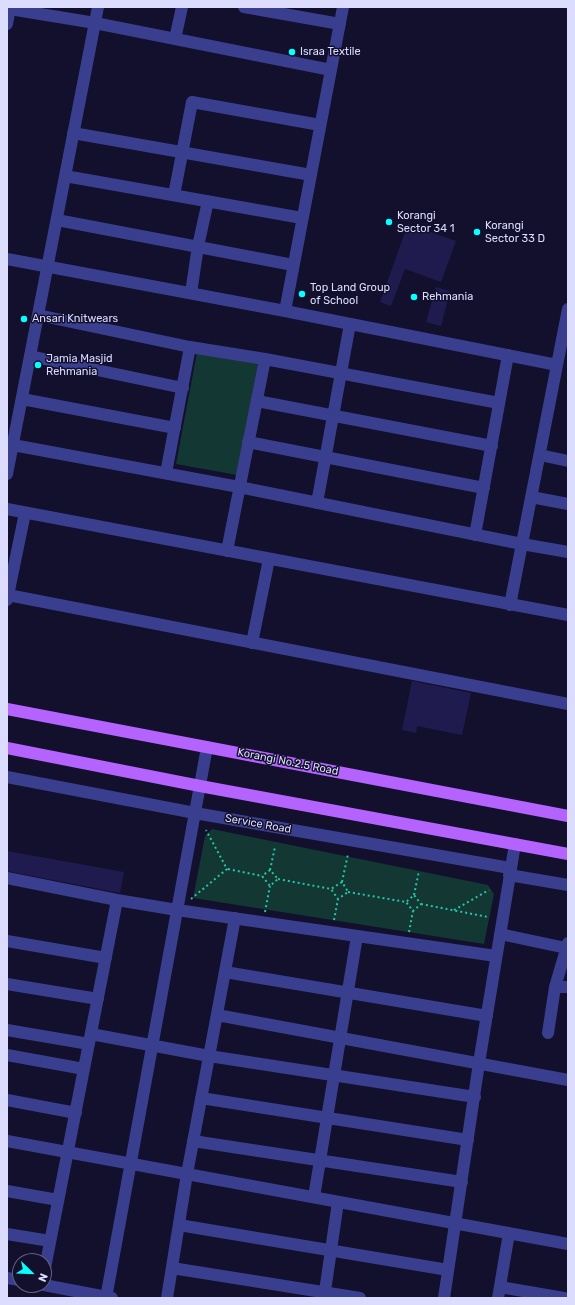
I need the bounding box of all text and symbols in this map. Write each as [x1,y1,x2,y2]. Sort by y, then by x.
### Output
place label: Israa Textile [300,45,361,59]
marker: Israa Textile [287,47,297,57]
place label: Korangi Sector 34 1 [397,209,454,235]
marker: Korangi Sector 34 1 [384,217,394,227]
place label: Korangi Sector 33 D [485,219,545,245]
marker: Korangi Sector 33 D [472,227,482,237]
place label: Top Land Group of School [310,281,390,307]
marker: Top Land Group of School [297,289,307,299]
place label: Rehmania [422,290,473,304]
marker: Rehmania [409,292,419,302]
place label: Ansari Knitwears [32,312,118,326]
marker: Ansari Knitwears [19,314,29,324]
place label: Jamia Masjid Rehmania [46,352,113,378]
marker: Jamia Masjid Rehmania [33,360,43,370]
street label: Korangi No.2.5 Road [236,746,340,778]
street label: Service Road [224,812,292,836]
north arrow [12,1253,52,1293]
text: N [35,1271,50,1284]

